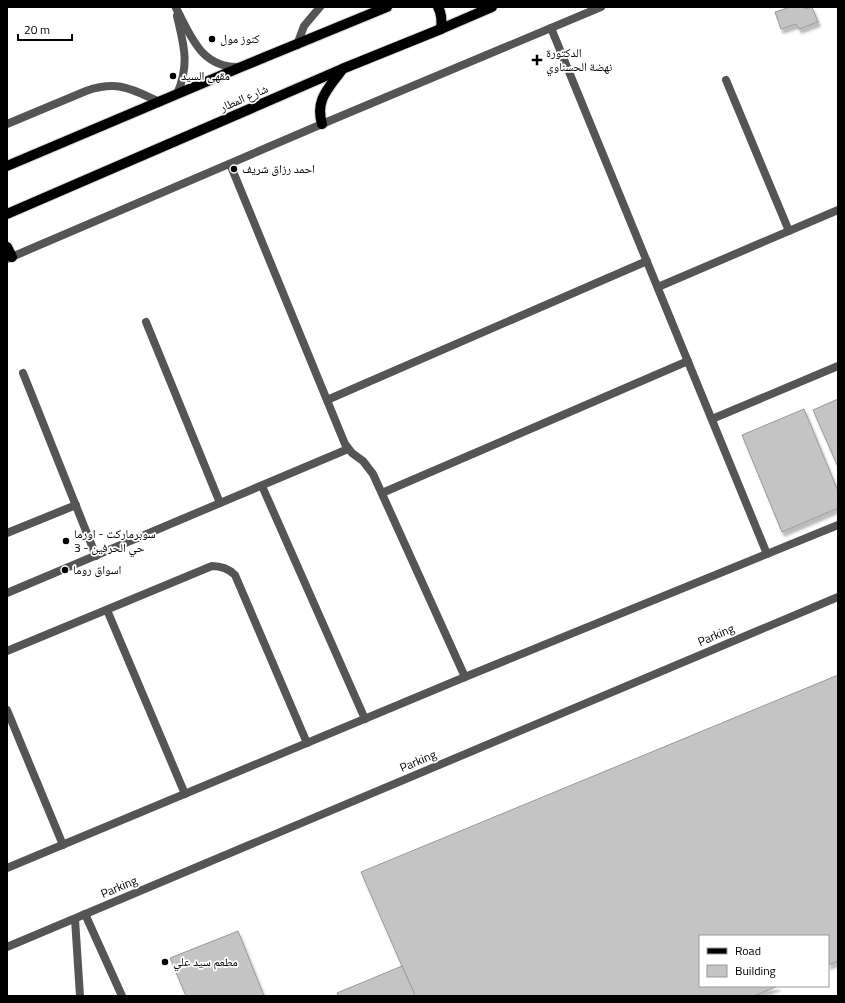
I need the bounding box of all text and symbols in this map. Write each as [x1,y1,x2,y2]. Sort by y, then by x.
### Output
scale bar [18,16,72,42]
text: 20 m [24,20,50,39]
place label: كنوز مول [220,29,260,48]
marker: كنوز مول [207,34,217,44]
place label: الدكتورة نهضة الحسناوي [546,43,612,77]
marker: الدكتورة نهضة الحسناوي [531,54,543,66]
place label: مقهى السيد [181,66,230,85]
marker: مقهى السيد [168,71,178,81]
street label: شارع المطار [216,79,271,117]
place label: احمد رزاق شريف [242,159,315,178]
marker: احمد رزاق شريف [229,164,239,174]
place label: سوبرماركت - اورما 3 - حي الحرفين [74,524,156,558]
marker: سوبرماركت - اورما 3 - حي الحرفين [61,536,71,546]
place label: اسواق روما [73,560,122,579]
marker: اسواق روما [60,565,70,575]
street label: Parking [695,618,737,651]
street label: Parking [397,744,439,777]
street label: Parking [98,870,140,903]
legend [699,935,829,987]
text: Road [735,941,761,960]
place label: مطعم سيد علي [173,952,238,972]
marker: مطعم سيد علي [160,957,170,967]
text: Building [735,961,776,980]

